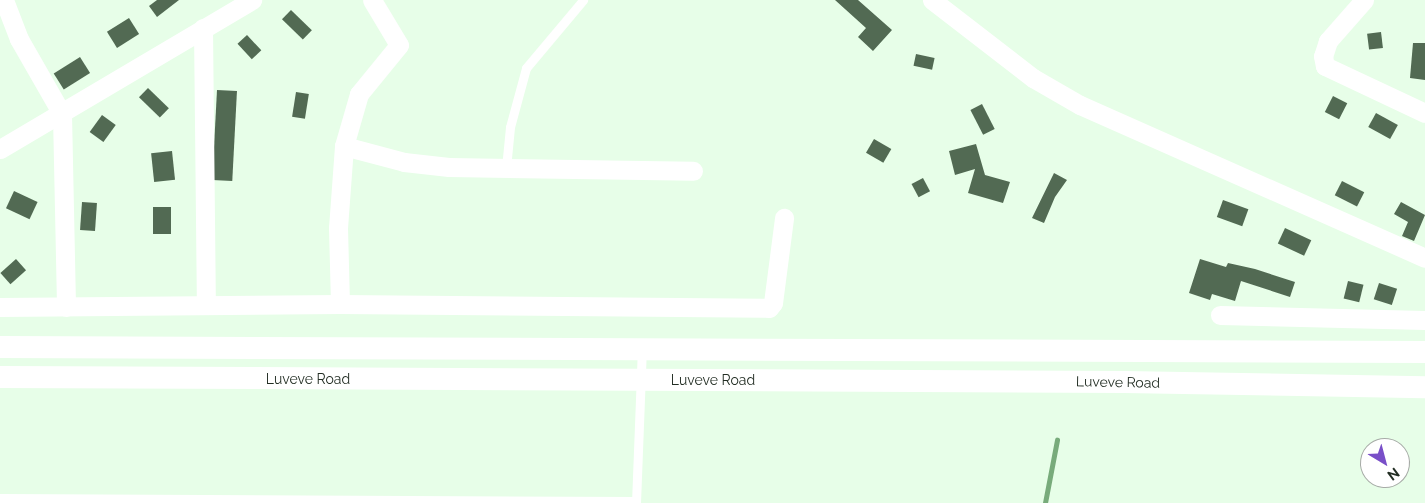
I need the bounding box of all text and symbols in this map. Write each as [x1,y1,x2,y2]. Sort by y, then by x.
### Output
street label: Luveve Road [266,371,350,387]
street label: Luveve Road [671,372,755,388]
street label: Luveve Road [1076,373,1160,391]
north arrow [1360,438,1410,488]
text: N [1384,465,1403,484]

